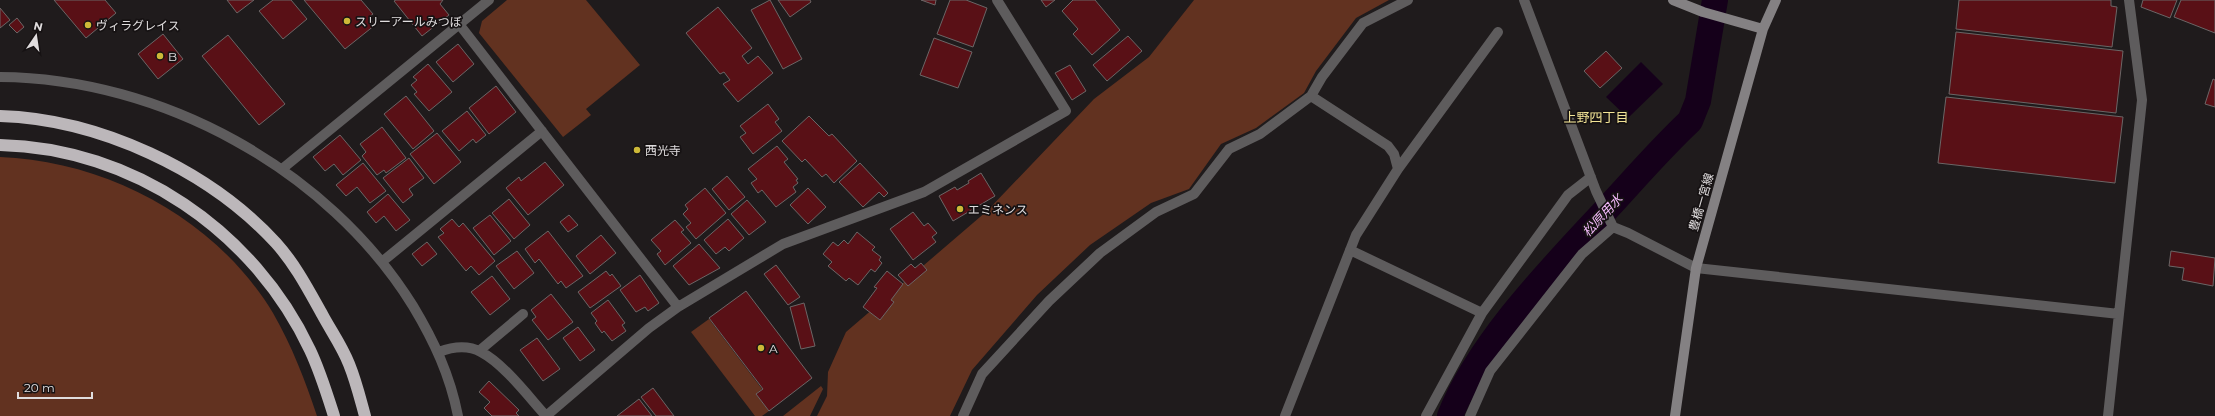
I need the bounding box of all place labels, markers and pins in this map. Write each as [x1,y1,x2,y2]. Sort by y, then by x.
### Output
place label: スリーアールみつぼ [355,14,462,29]
marker: スリーアールみつぼ [342,16,352,26]
place label: ヴィラグレイス [96,18,180,33]
marker: ヴィラグレイス [83,20,93,30]
place label: B [168,49,177,64]
marker: B [155,51,165,61]
place label: 西光寺 [645,143,681,158]
marker: 西光寺 [632,145,642,155]
place label: エミネンス [968,202,1028,217]
marker: エミネンス [955,204,965,214]
place label: A [769,341,778,356]
marker: A [756,343,766,353]

